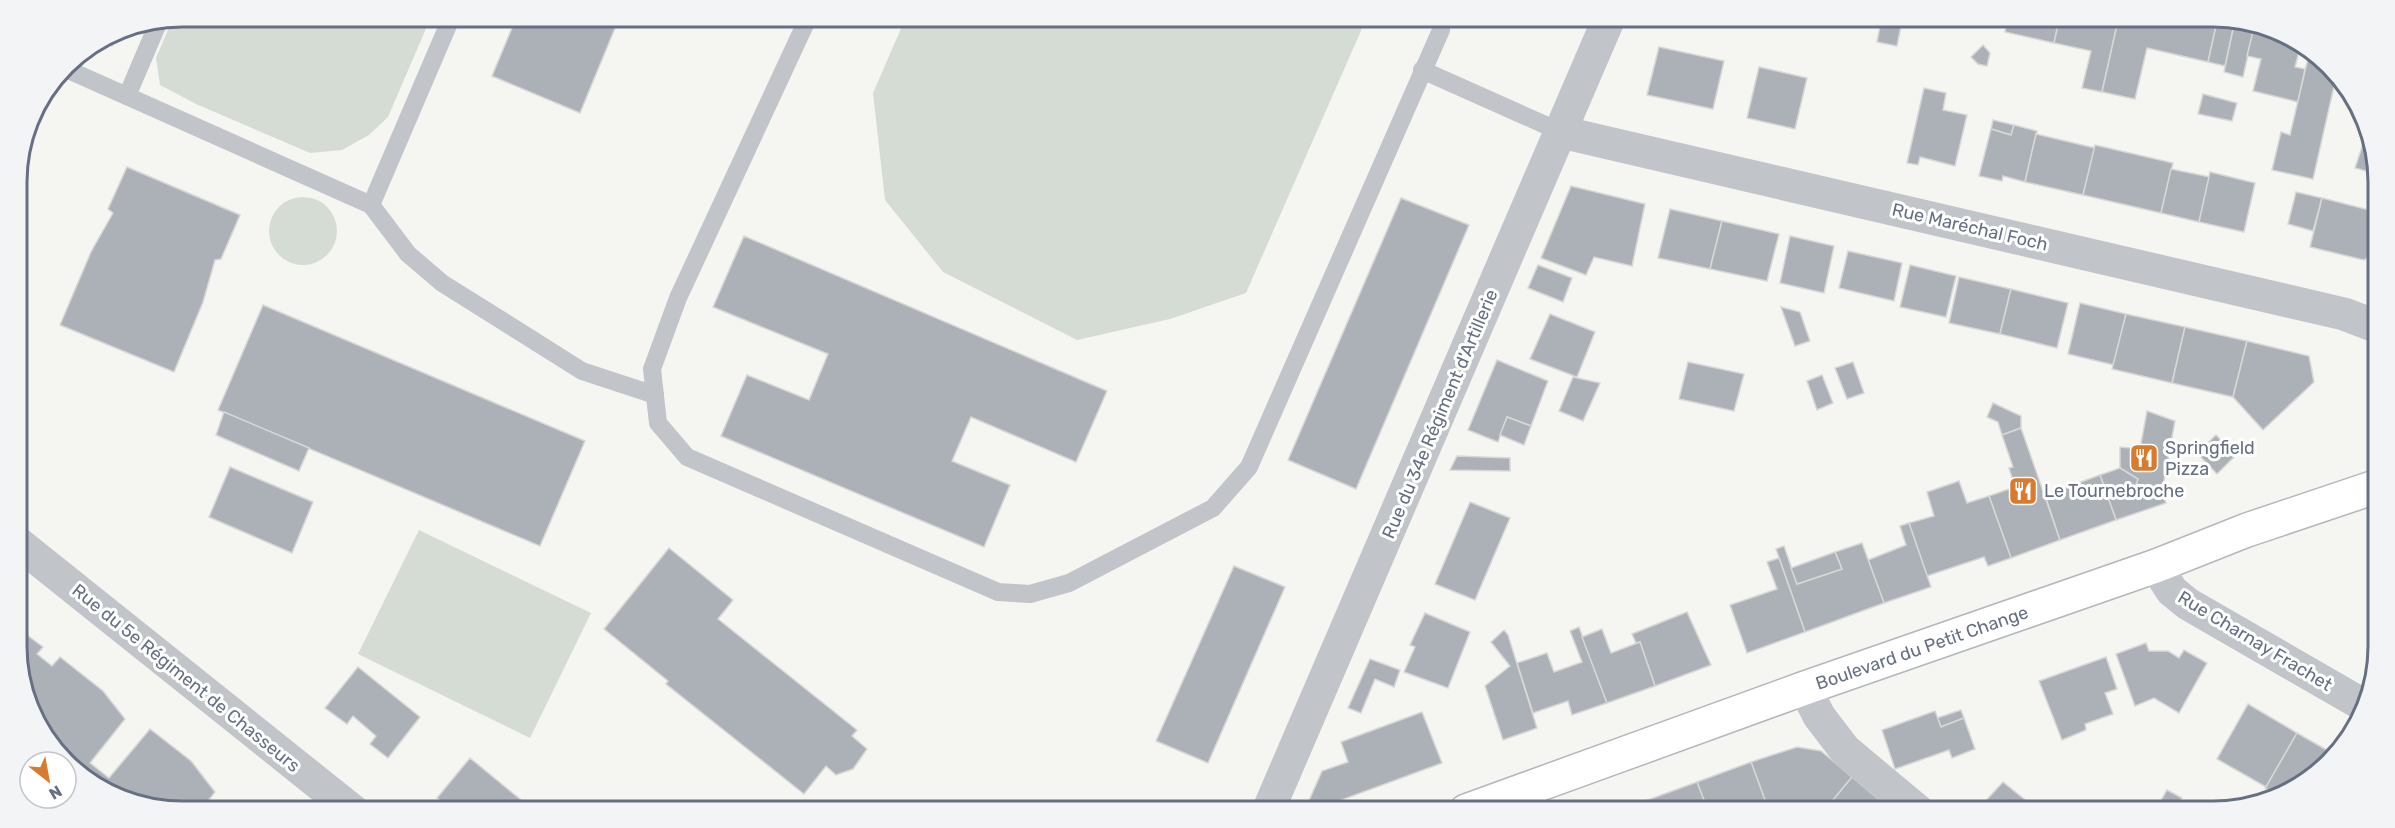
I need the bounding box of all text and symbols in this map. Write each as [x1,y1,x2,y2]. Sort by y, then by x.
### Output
street label: Rue Maréchal Foch [1890,198,2050,256]
street label: Rue du 34e Régiment d'Artillerie [1377,286,1503,542]
place label: Springfield Pizza [2165,437,2255,480]
restaurant icon: Springfield Pizza [2128,442,2160,474]
restaurant icon: Le Tournebroche [2007,475,2039,507]
place label: Le Tournebroche [2044,480,2184,502]
street label: Rue du 5e Régiment de Chasseurs [68,579,304,777]
street label: Rue Charnay Frachet [2174,586,2336,696]
street label: Boulevard du Petit Change [1813,601,2031,695]
north arrow [18,750,78,810]
text: N [46,781,65,804]

